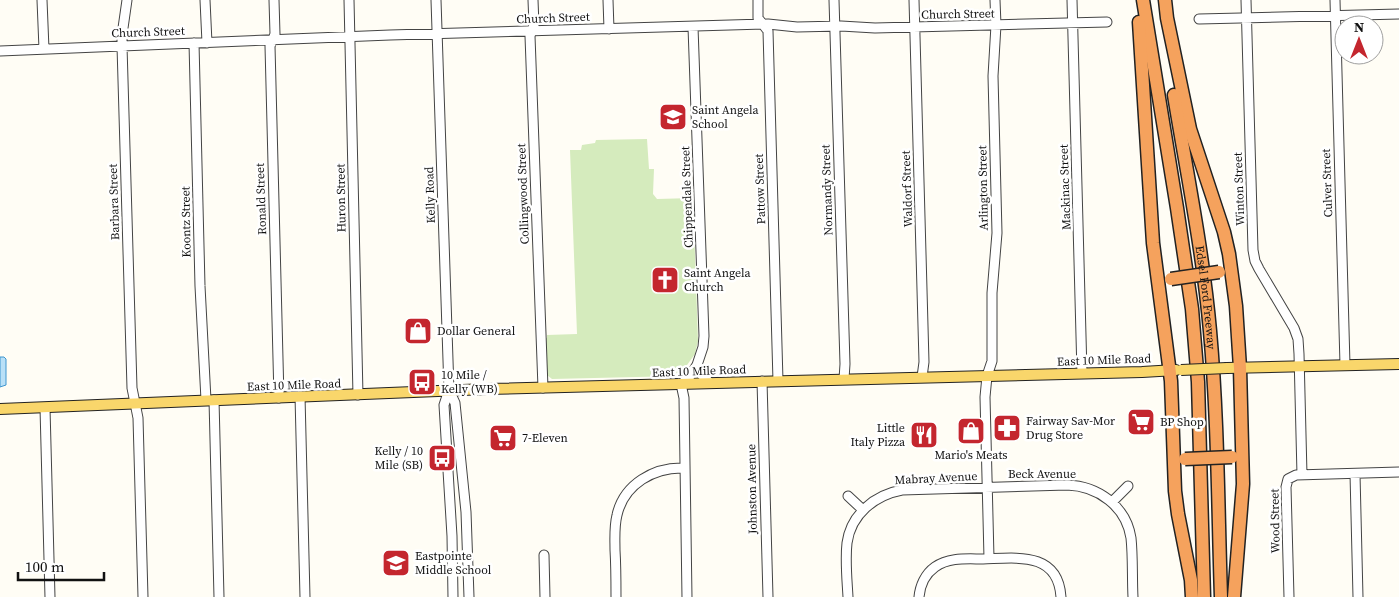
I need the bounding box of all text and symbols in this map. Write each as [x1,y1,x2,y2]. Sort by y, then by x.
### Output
street label: Church Street [921,5,995,23]
street label: Church Street [516,9,590,27]
north arrow [1334,15,1384,65]
text: N [1354,17,1364,37]
street label: Church Street [111,23,185,41]
school or university icon: Saint Angela School [658,102,688,132]
place label: Saint Angela School [692,102,760,132]
street label: Collingwood Street [513,143,533,245]
street label: Normandy Street [817,144,837,236]
street label: Mackinac Street [1056,144,1074,230]
street label: Arlington Street [974,145,992,231]
street label: Chippendale Street [677,146,697,248]
street label: Culver Street [1318,148,1336,218]
street label: Waldorf Street [898,150,916,228]
street label: Winton Street [1230,152,1248,226]
street label: Pattow Street [751,153,769,225]
street label: Barbara Street [105,163,123,240]
street label: Ronald Street [252,163,270,235]
street label: Huron Street [332,163,350,233]
street label: Kelly Road [421,166,439,224]
street label: Koontz Street [177,186,195,258]
street label: Edsel Ford Freeway [1192,245,1220,351]
church icon: Saint Angela Church [650,265,680,295]
place label: Saint Angela Church [684,265,752,295]
shop icon: Dollar General [403,316,433,346]
place label: Dollar General [437,323,516,339]
street label: East 10 Mile Road [1057,350,1152,370]
street label: East 10 Mile Road [652,361,747,381]
bus stop icon: 10 Mile / Kelly (WB) [407,367,437,397]
place label: 10 Mile / Kelly (WB) [441,367,498,397]
street label: East 10 Mile Road [247,375,342,395]
supermarket icon: BP Shop [1126,407,1156,437]
pharmacy icon: Fairway Sav-Mor Drug Store [992,413,1022,443]
place label: Fairway Sav-Mor Drug Store [1026,413,1115,443]
place label: BP Shop [1160,414,1204,430]
shop icon: Mario's Meats [956,416,986,446]
place label: Little Italy Pizza [850,420,906,450]
restaurant icon: Little Italy Pizza [909,420,939,450]
supermarket icon: 7-Eleven [488,423,518,453]
place label: 7-Eleven [522,430,568,446]
place label: Kelly / 10 Mile (SB) [375,443,423,473]
bus stop icon: Kelly / 10 Mile (SB) [427,443,457,473]
street label: Johnston Avenue [743,444,761,535]
place label: Mario's Meats [934,447,1008,463]
street label: Beck Avenue [1008,466,1076,482]
street label: Mabray Avenue [894,468,978,488]
street label: Wood Street [1266,489,1284,553]
school or university icon: Eastpointe Middle School [381,548,411,578]
place label: Eastpointe Middle School [415,548,492,578]
scale bar [18,550,104,582]
text: 100 m [25,556,65,577]

